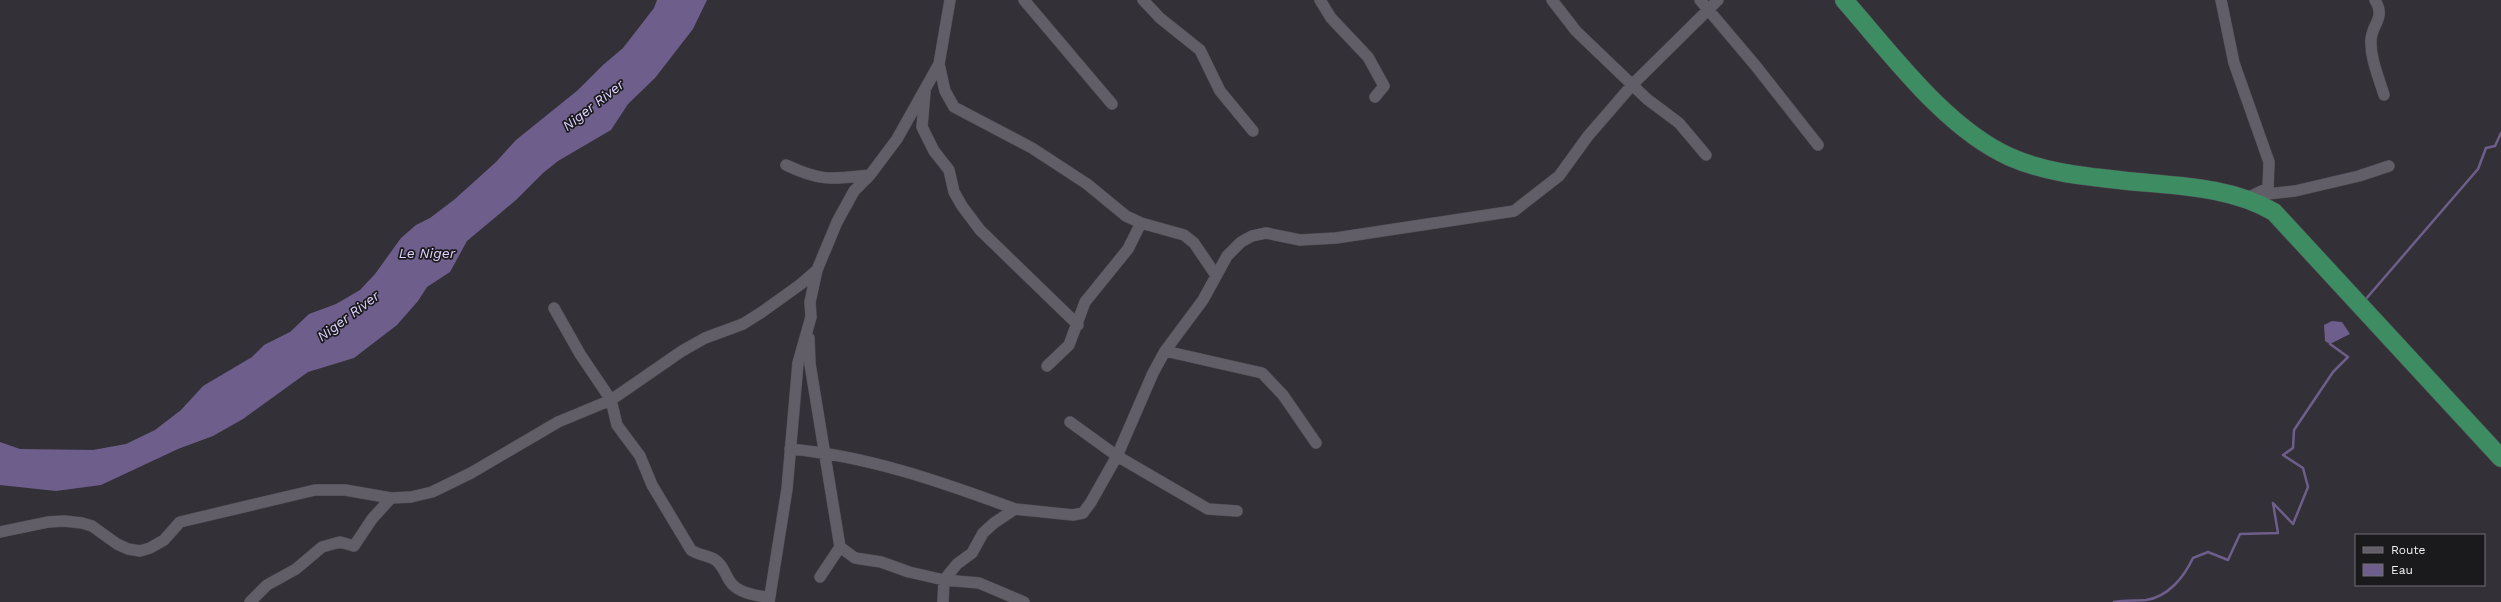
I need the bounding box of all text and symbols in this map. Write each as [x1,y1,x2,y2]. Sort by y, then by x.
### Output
water label: Niger River [559,76,627,134]
water label: Le Niger [399,245,456,261]
water label: Niger River [314,287,382,344]
legend [2355,534,2485,586]
text: Route [2391,543,2425,557]
text: Eau [2391,563,2413,577]

